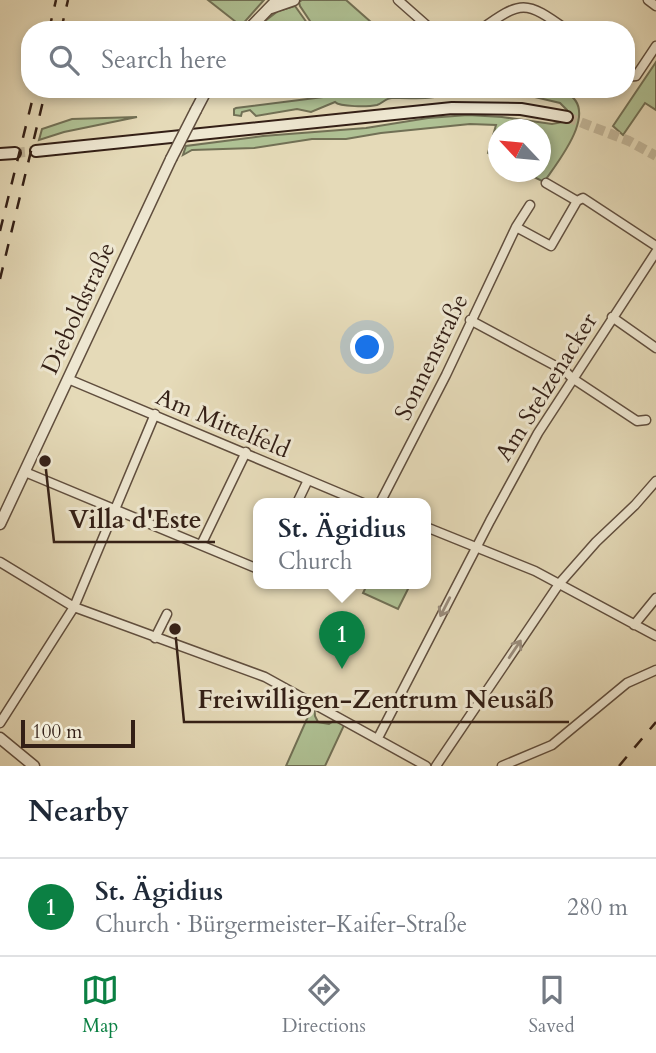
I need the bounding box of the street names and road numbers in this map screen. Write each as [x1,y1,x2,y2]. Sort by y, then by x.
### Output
street label: Dieboldstraße [34,237,123,379]
street label: Sonnenstraße [387,289,476,426]
street label: Am Stelzenacker [488,306,605,468]
street label: Am Mittelfeld [151,380,295,467]

